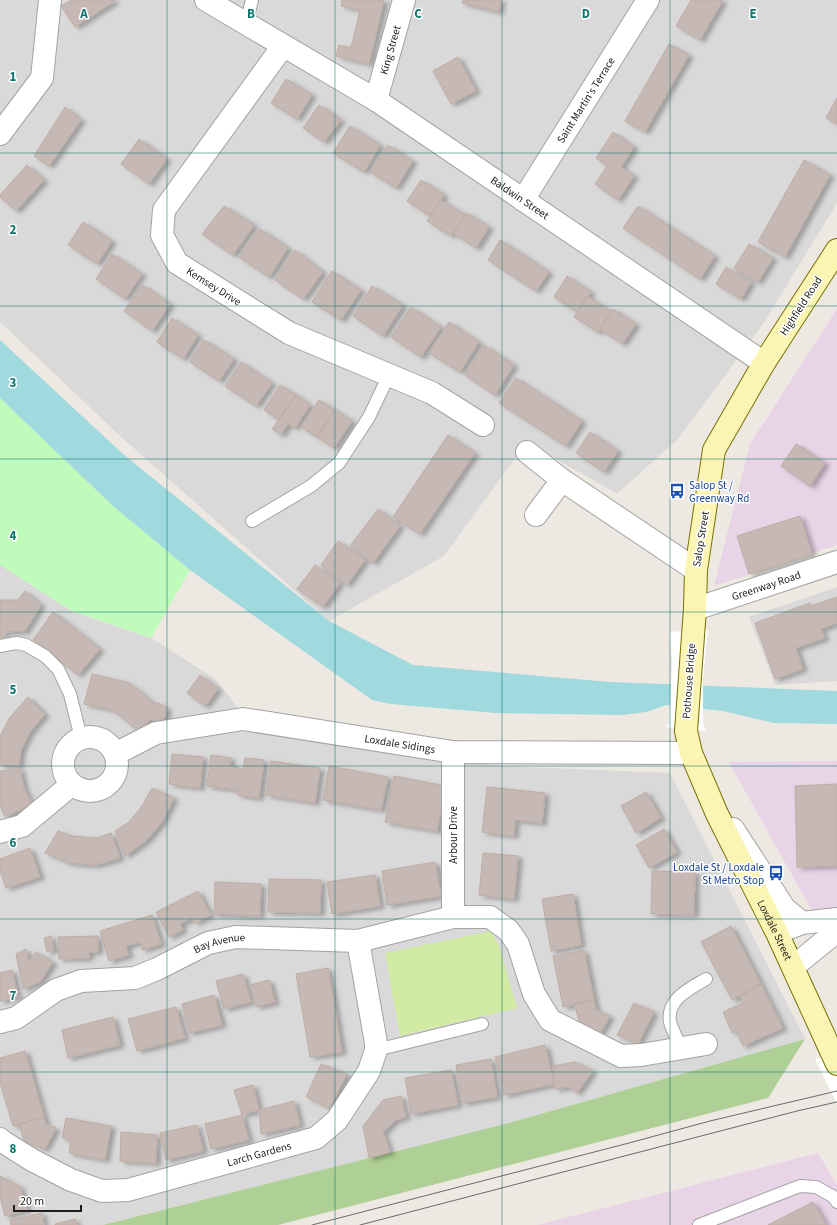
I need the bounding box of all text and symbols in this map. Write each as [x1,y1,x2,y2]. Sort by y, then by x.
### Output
text: A [79,5,88,23]
text: B [247,5,255,23]
text: C [414,5,422,23]
text: D [582,5,590,23]
text: E [749,5,757,23]
street label: King Street [376,23,404,76]
street label: Saint Martin's Terrace [553,53,618,146]
text: 1 [10,68,17,86]
street label: Baldwin Street [488,172,552,223]
text: 2 [10,221,17,239]
street label: Kemsey Drive [184,263,245,309]
street label: Highfield Road [776,274,826,338]
text: 3 [10,374,17,392]
place label: Salop St / Greenway Rd [689,478,749,506]
bus stop icon: Salop St / Greenway Rd [668,482,686,500]
street label: Salop Street [689,510,713,568]
text: 4 [10,527,17,545]
street label: Greenway Road [730,567,803,604]
street label: Pothouse Bridge [679,642,699,719]
text: 5 [10,681,17,699]
street label: Loxdale Sidings [363,731,437,757]
street label: Arbour Drive [446,806,461,864]
text: 6 [10,834,17,852]
place label: Loxdale St / Loxdale St Metro Stop [673,860,765,888]
bus stop icon: Loxdale St / Loxdale St Metro Stop [767,864,785,882]
street label: Loxdale Street [754,897,796,963]
street label: Bay Avenue [191,929,246,957]
text: 7 [10,987,17,1005]
street label: Larch Gardens [225,1138,293,1170]
text: 8 [10,1140,17,1158]
scale bar [14,1187,81,1213]
text: 20 m [20,1193,44,1210]

